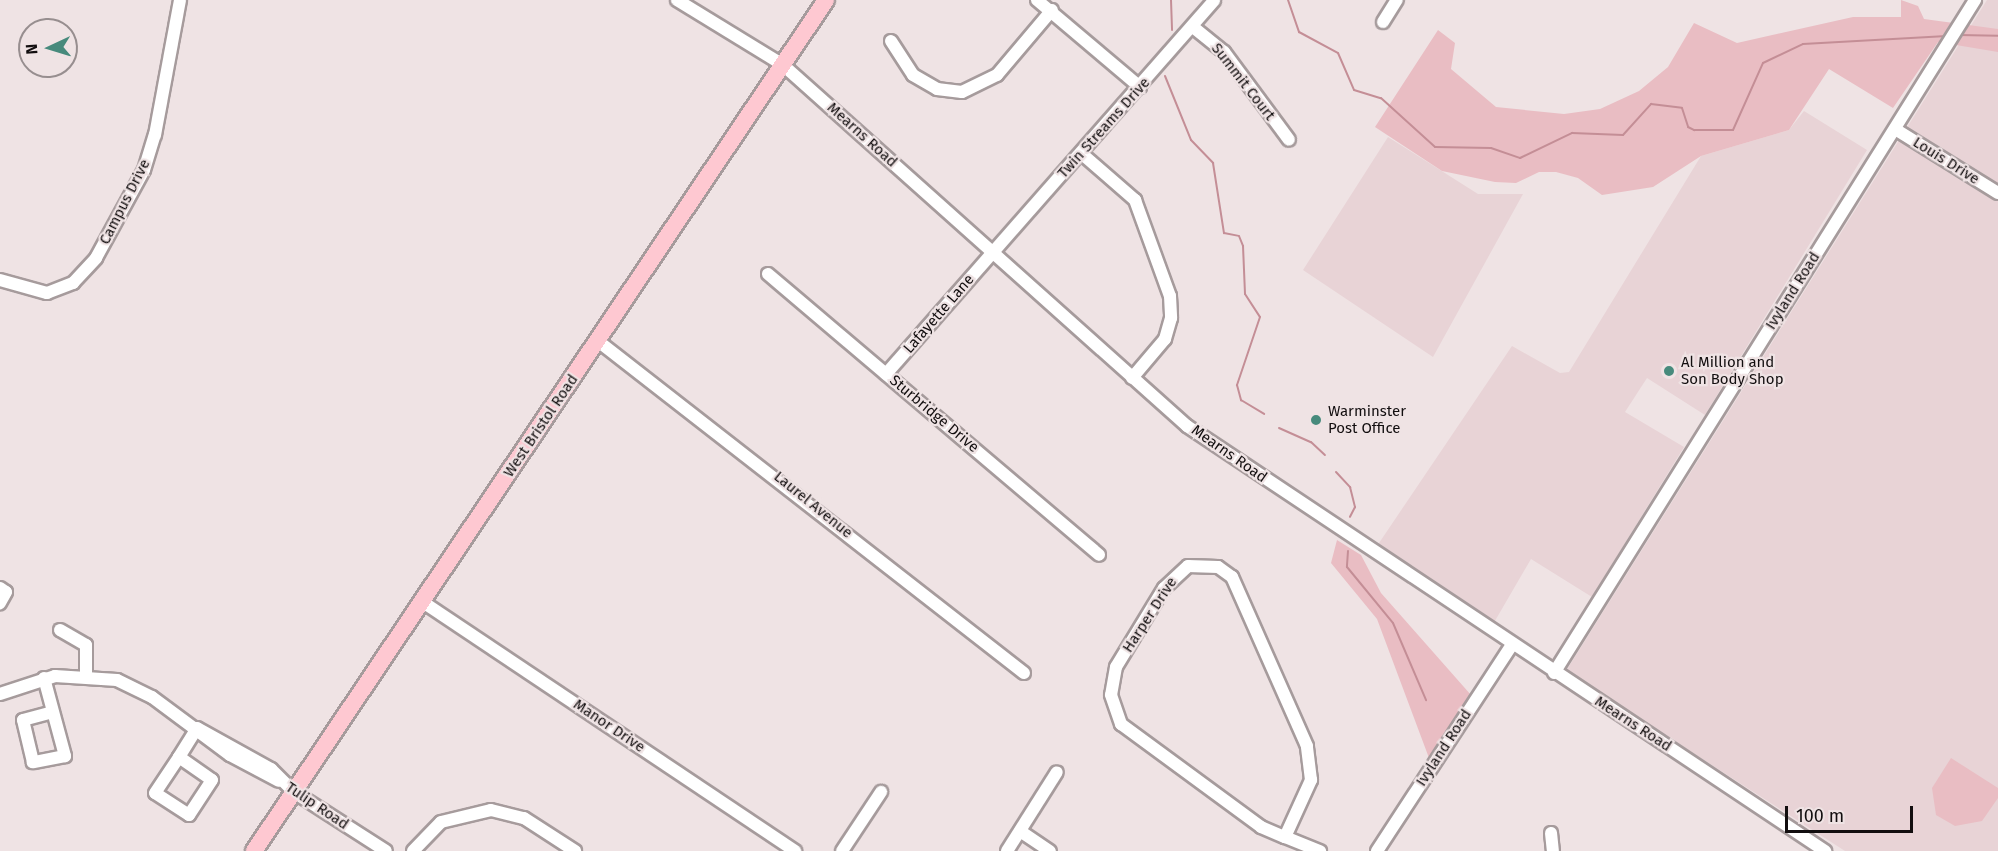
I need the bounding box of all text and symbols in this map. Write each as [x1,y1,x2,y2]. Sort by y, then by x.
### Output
north arrow [18,18,78,78]
street label: Summit Court [1207,40,1279,124]
text: N [22,43,41,55]
street label: Twin Streams Drive [1054,74,1154,182]
street label: Mearns Road [823,99,901,171]
street label: Louis Drive [1909,134,1983,188]
street label: Campus Drive [96,156,154,248]
street label: Ivyland Road [1762,249,1824,333]
street label: Lafayette Lane [900,271,978,357]
place label: Al Million and Son Body Shop [1681,353,1784,388]
marker: Al Million and Son Body Shop [1662,364,1676,378]
street label: West Bristol Road [500,371,582,481]
street label: Sturbridge Drive [886,371,982,457]
place label: Warminster Post Office [1328,402,1406,437]
marker: Warminster Post Office [1309,413,1323,427]
street label: Mearns Road [1188,421,1270,487]
street label: Laurel Avenue [770,468,856,542]
street label: Harper Drive [1119,574,1181,656]
street label: Mearns Road [1591,692,1675,756]
street label: Manor Drive [570,696,648,756]
street label: Ivyland Road [1412,706,1476,790]
street label: Tulip Road [282,778,352,834]
scale bar [1788,794,1916,832]
text: 100 m [1796,805,1844,827]

